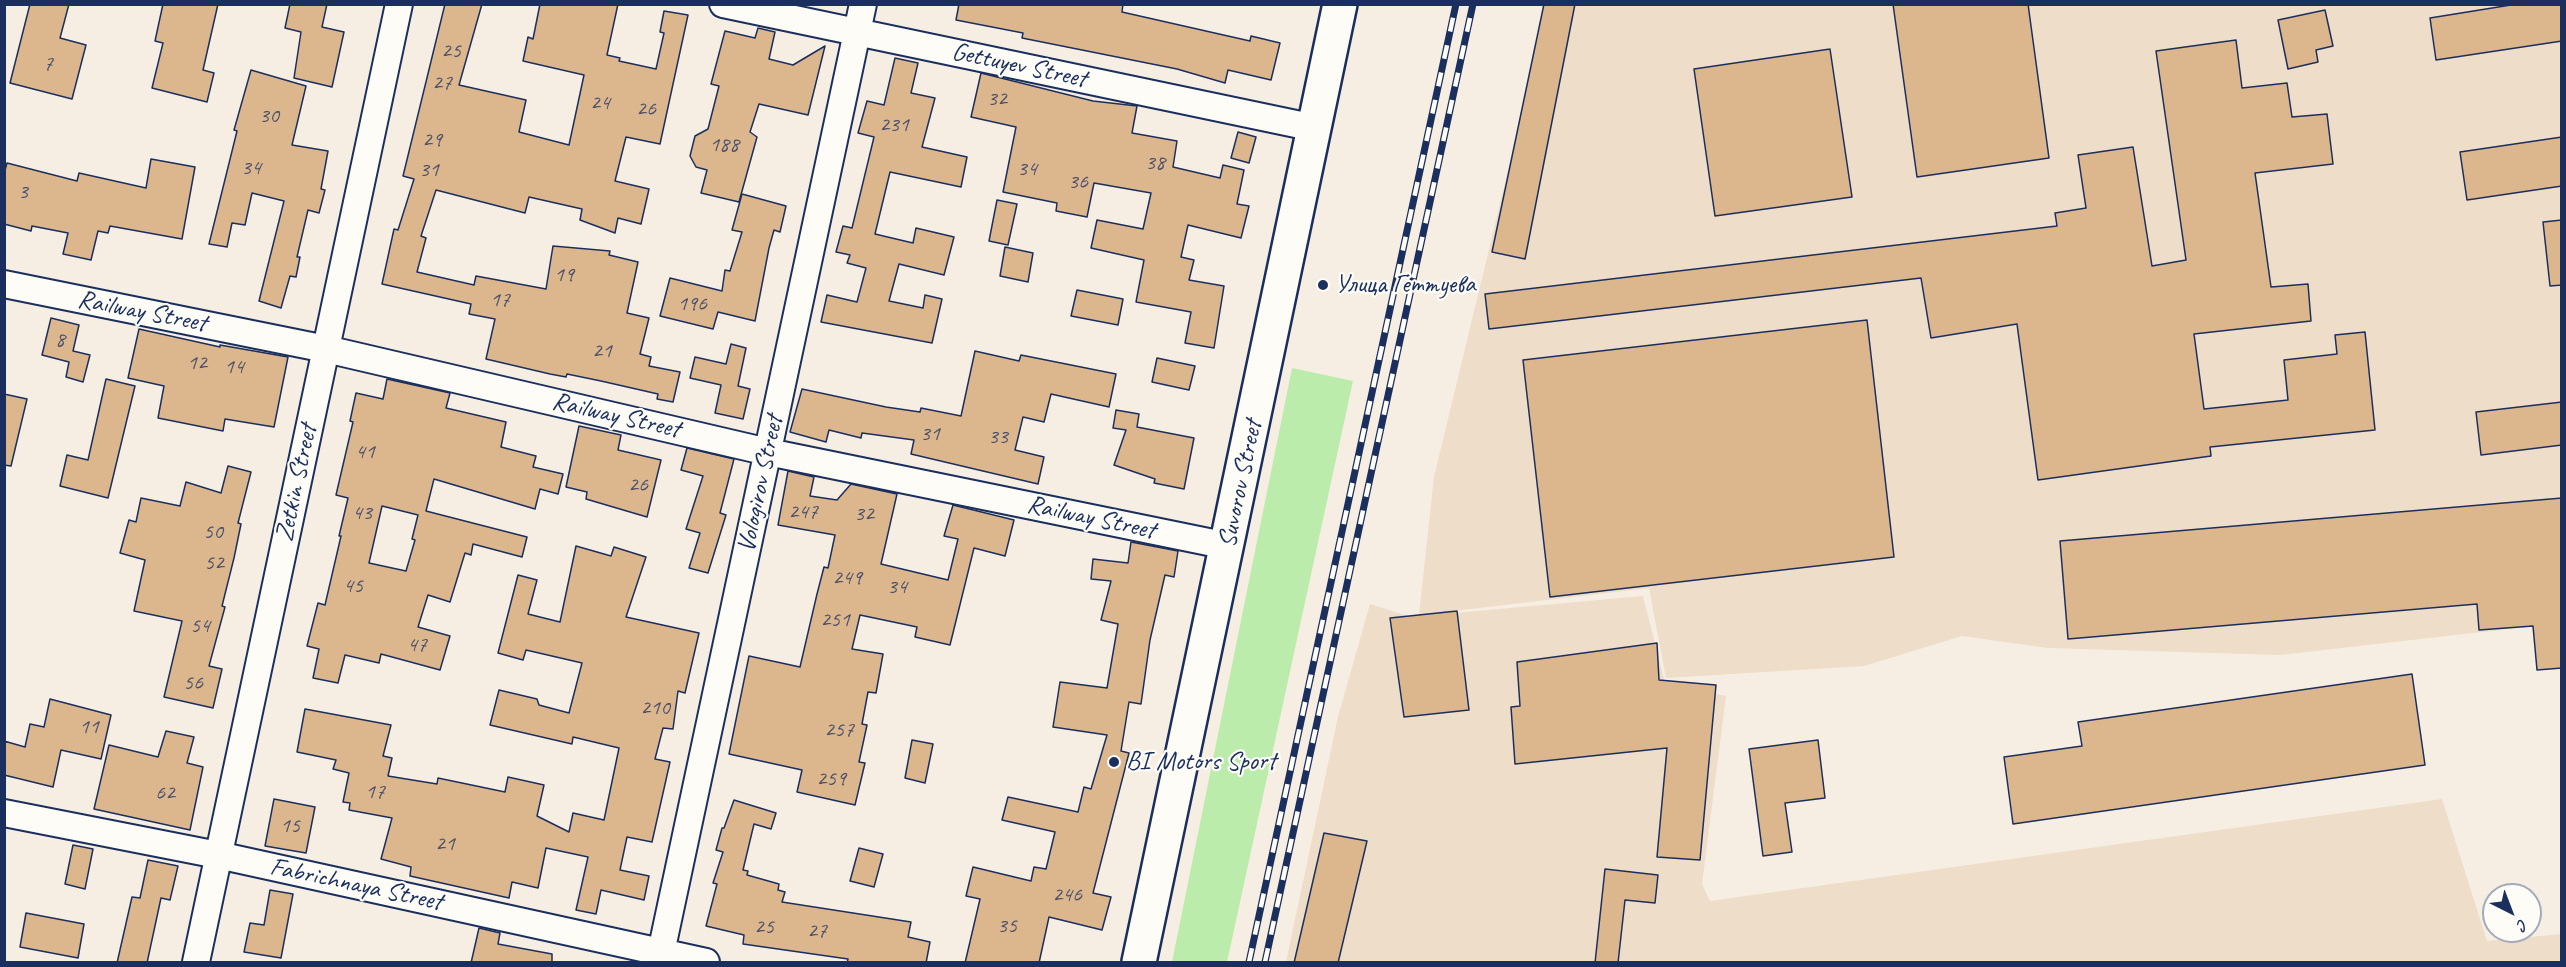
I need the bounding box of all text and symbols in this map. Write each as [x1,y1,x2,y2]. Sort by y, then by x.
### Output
street label: Gettuyev Street [949,37,1089,95]
house number: 25 [441,38,461,64]
house number: 7 [43,51,53,77]
house number: 27 [432,70,452,96]
house number: 32 [987,86,1007,112]
house number: 24 [590,90,610,116]
house number: 26 [636,96,656,122]
house number: 30 [259,103,279,129]
house number: 231 [879,112,909,138]
house number: 29 [422,127,442,153]
house number: 188 [709,132,739,158]
house number: 38 [1145,150,1165,176]
house number: 34 [241,155,261,181]
house number: 34 [1017,156,1037,182]
house number: 31 [419,157,439,183]
house number: 36 [1068,169,1088,195]
house number: 3 [18,179,28,205]
house number: 19 [554,262,574,288]
place label: Улица Геттуева [1335,269,1475,301]
marker: Улица Геттуева [1316,278,1330,292]
street label: Railway Street [75,284,209,340]
house number: 17 [490,287,510,313]
house number: 196 [677,291,707,317]
house number: 8 [55,327,65,353]
house number: 21 [592,338,612,364]
house number: 12 [187,350,207,376]
house number: 14 [224,354,244,380]
street label: Railway Street [549,386,683,446]
street label: Vologirov Street [731,413,791,555]
street label: Suvorov Street [1212,417,1270,551]
house number: 31 [920,421,940,447]
street label: Zetkin Street [269,422,325,544]
house number: 33 [988,424,1008,450]
house number: 41 [355,439,375,465]
house number: 26 [628,472,648,498]
street label: Railway Street [1024,489,1158,547]
house number: 247 [788,499,818,525]
house number: 43 [352,500,372,526]
house number: 32 [854,501,874,527]
house number: 50 [203,519,223,545]
house number: 52 [204,550,224,576]
house number: 249 [832,565,862,591]
house number: 45 [343,573,363,599]
house number: 34 [887,574,907,600]
house number: 251 [820,607,850,633]
house number: 54 [190,613,210,639]
house number: 47 [407,632,427,658]
house number: 56 [183,670,203,696]
house number: 210 [640,695,670,721]
house number: 11 [79,714,99,740]
house number: 257 [824,717,854,743]
place label: BI Motors Sport [1126,746,1276,778]
marker: BI Motors Sport [1107,755,1121,769]
house number: 259 [816,766,846,792]
house number: 17 [365,779,385,805]
house number: 62 [155,780,175,806]
house number: 15 [280,813,300,839]
house number: 21 [435,831,455,857]
street label: Fabrichnaya Street [267,852,445,918]
house number: 246 [1052,882,1082,908]
north arrow [2482,883,2542,943]
house number: 35 [997,913,1017,939]
house number: 25 [754,914,774,940]
text: С [2513,915,2532,935]
house number: 27 [807,918,827,944]

